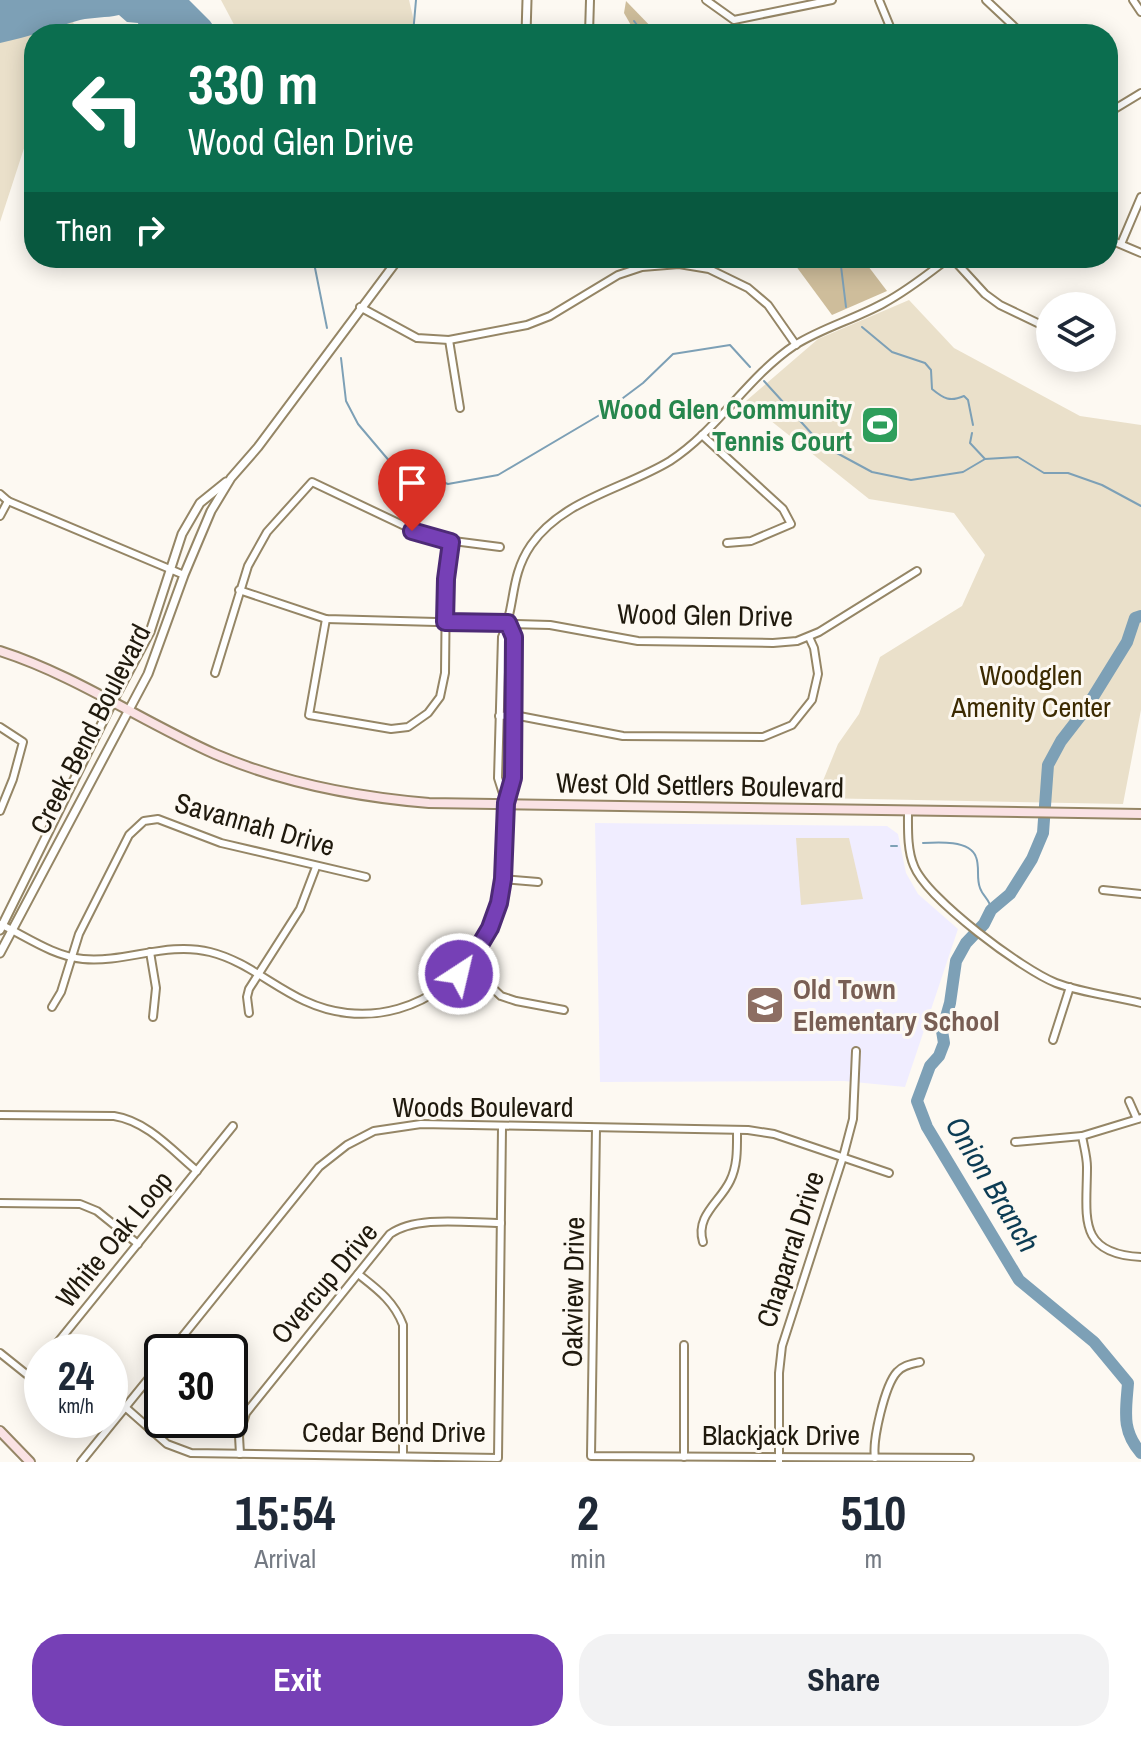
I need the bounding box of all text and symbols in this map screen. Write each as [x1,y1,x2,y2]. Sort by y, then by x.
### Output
text: 330 m [188,46,318,121]
icon: left [56,56,160,160]
text: Wood Glen Drive [188,118,414,166]
icon: right [128,208,172,252]
text: Then [56,210,112,250]
map controls [1036,292,1116,372]
button: layers [1036,292,1116,372]
place label: Wood Glen Community Tennis Court [599,390,852,460]
sports icon: Wood Glen Community Tennis Court [859,404,901,446]
pin [378,449,446,531]
icon: arrive [390,461,434,505]
street label: Wood Glen Drive [617,594,793,636]
street label: Creek Bend Boulevard [21,617,159,841]
park label: Woodglen Amenity Center [950,656,1111,726]
street label: West Old Settlers Boulevard [556,763,844,807]
street label: Savannah Drive [171,783,339,865]
position arrow [417,932,501,1016]
place label: Old Town Elementary School [793,970,1000,1040]
school or university icon: Old Town Elementary School [744,984,786,1026]
street label: Woods Boulevard [393,1088,573,1126]
water label: Onion Branch [937,1109,1049,1259]
street label: White Oak Loop [47,1163,181,1315]
street label: Chaparral Drive [747,1166,833,1332]
street label: Overcup Drive [262,1214,386,1352]
street label: Oakview Drive [553,1216,593,1368]
speed limit sign: 30 [144,1334,248,1438]
text: 24 [58,1349,94,1402]
text: km/h [58,1392,94,1419]
street label: Cedar Bend Drive [302,1413,486,1451]
street label: Blackjack Drive [702,1416,860,1454]
text: 15:54 [235,1480,335,1545]
text: 2 [577,1480,599,1545]
text: 510 [841,1480,906,1545]
text: Arrival [254,1541,316,1576]
text: min [570,1541,606,1576]
text: m [865,1541,882,1576]
button: Exit [32,1634,563,1726]
button: Share [579,1634,1109,1726]

